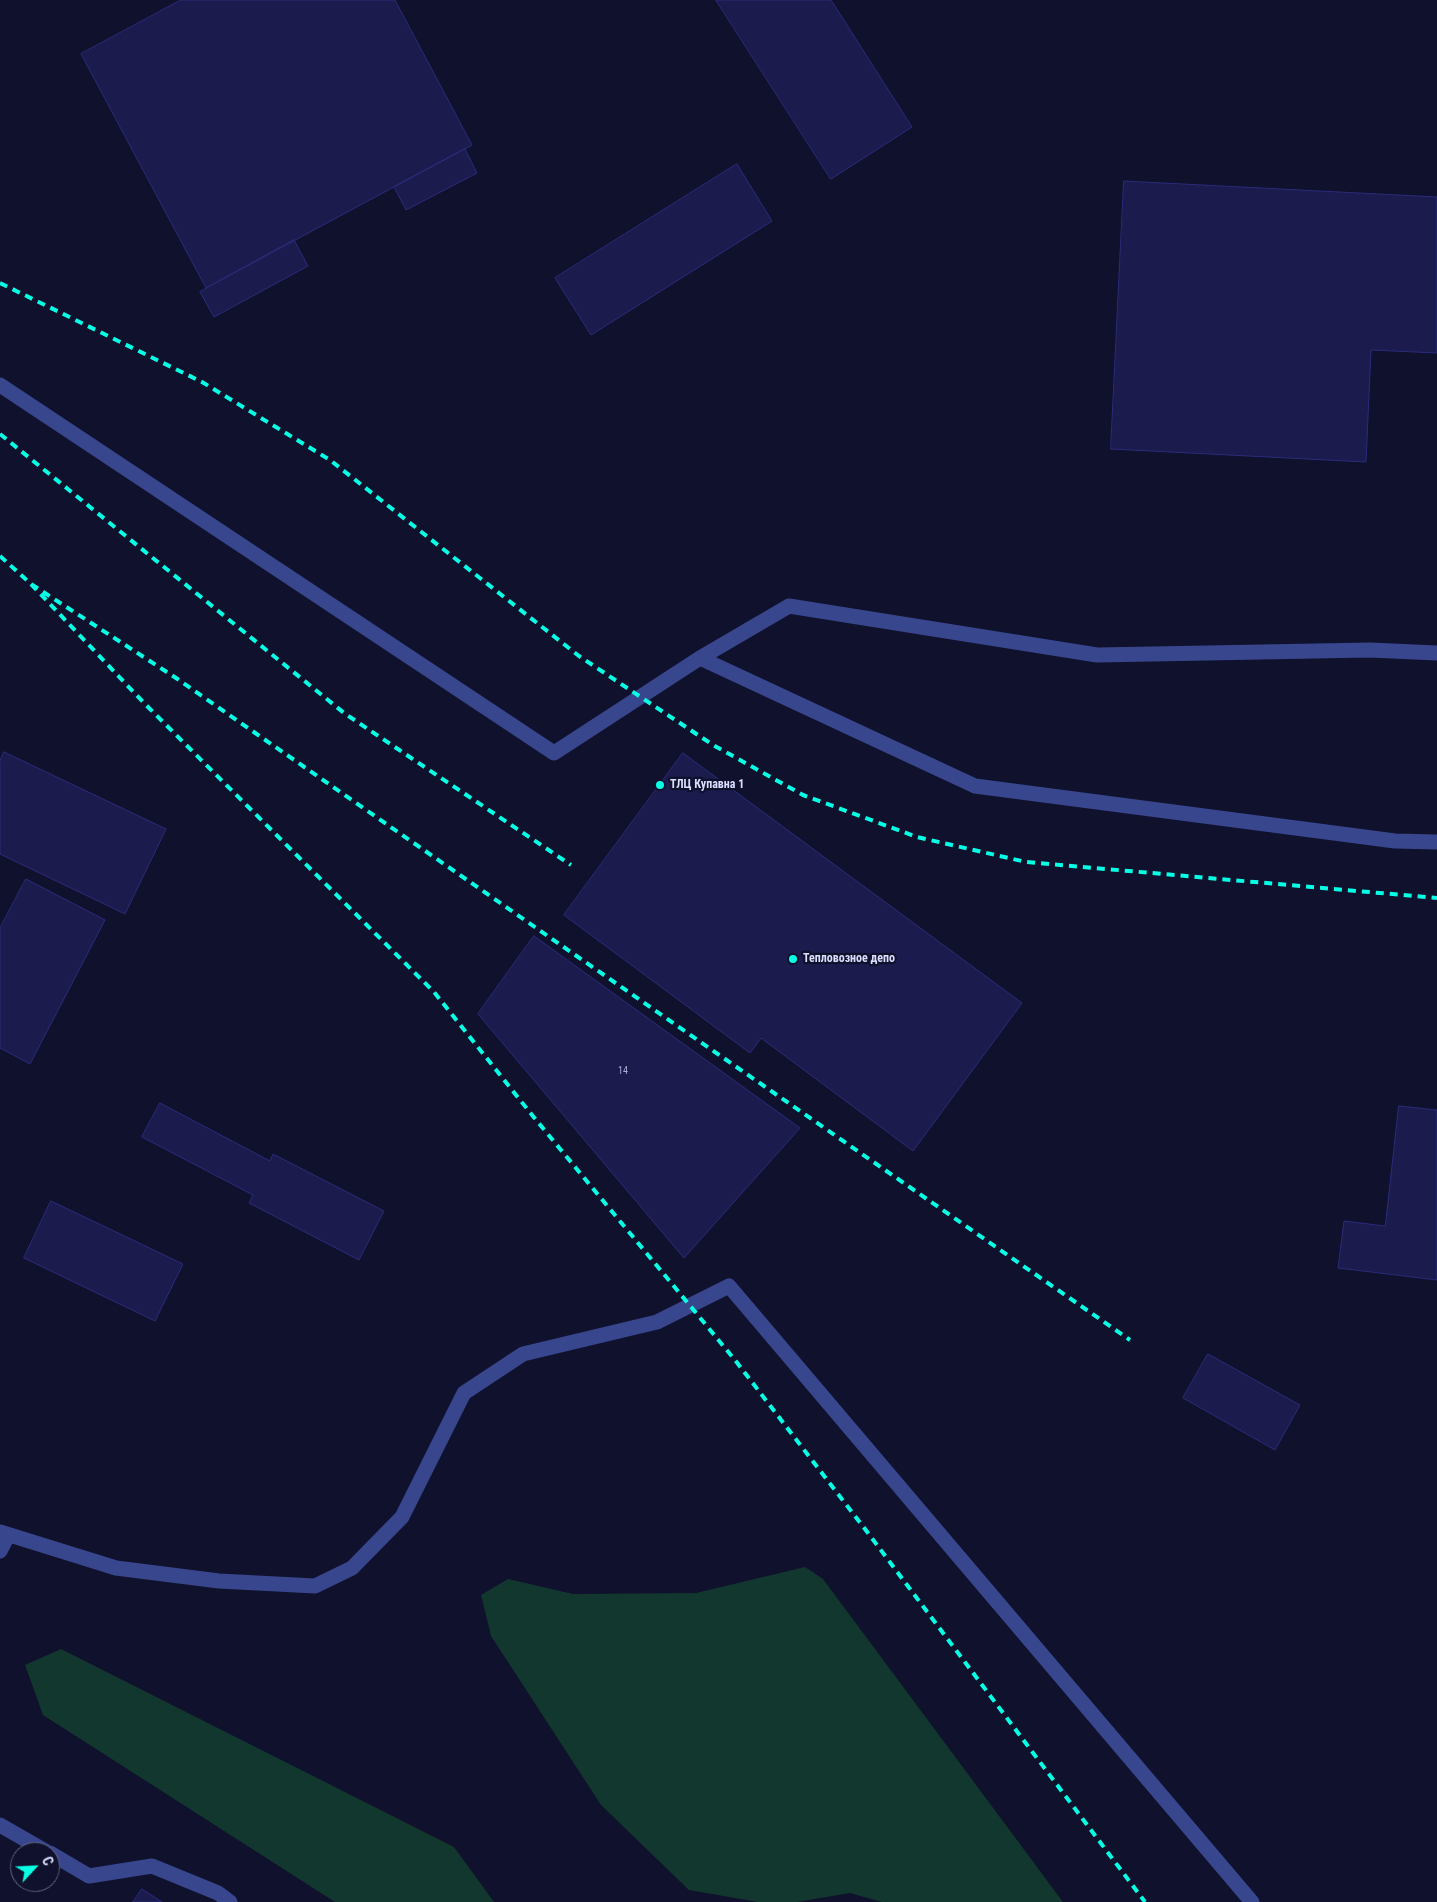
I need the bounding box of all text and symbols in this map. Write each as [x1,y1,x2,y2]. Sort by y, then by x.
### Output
place label: ТЛЦ Купавна 1 [670,778,744,792]
marker: ТЛЦ Купавна 1 [654,779,666,791]
place label: Тепловозное депо [803,952,895,966]
marker: Тепловозное депо [787,953,799,965]
house number: 14 [618,1065,628,1077]
north arrow [10,1842,60,1892]
text: С [39,1854,57,1868]

